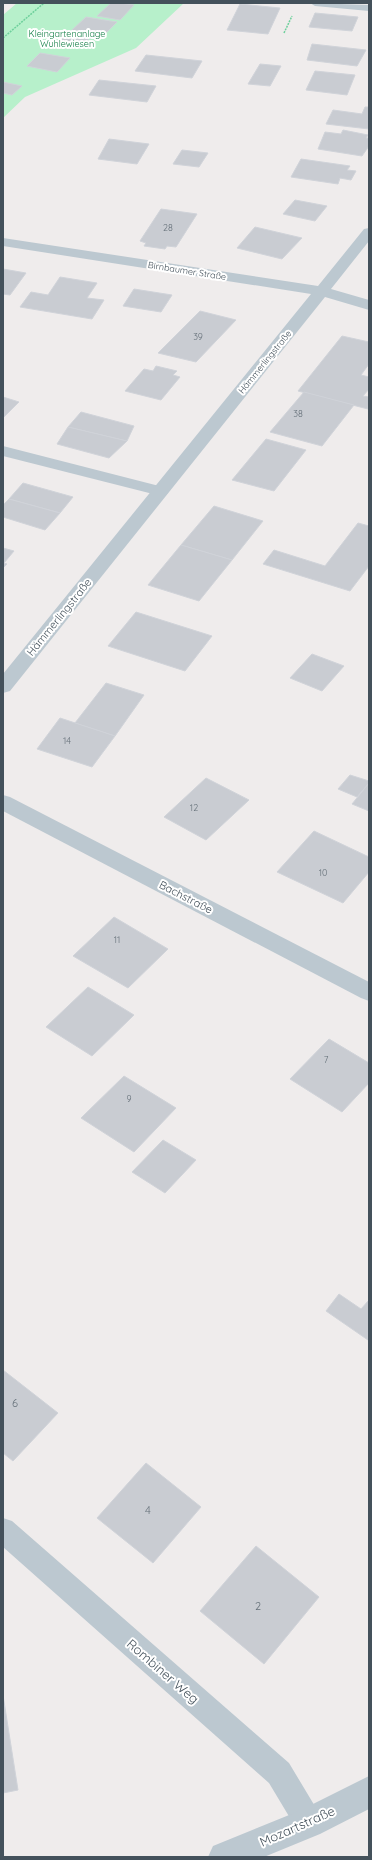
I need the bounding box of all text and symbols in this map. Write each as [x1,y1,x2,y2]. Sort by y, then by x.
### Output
park label: Kleingartenanlage Wuhlewiesen [29,28,105,49]
house number: 28 [163,222,173,233]
street label: Birnbaumer Straße [147,259,227,282]
street label: Hämmerlingstraße [236,328,294,396]
house number: 39 [193,331,203,342]
house number: 38 [293,408,303,419]
street label: Hämmerlingstraße [23,575,95,659]
house number: 14 [63,735,71,746]
house number: 12 [190,802,198,813]
house number: 10 [319,867,327,878]
street label: Bachstraße [157,878,215,916]
house number: 11 [114,934,120,945]
house number: 7 [324,1054,329,1065]
house number: 9 [126,1093,132,1104]
house number: 6 [12,1396,18,1410]
house number: 4 [145,1503,151,1517]
house number: 2 [255,1599,261,1613]
street label: Rombiner Weg [124,1635,202,1707]
street label: Mozartstraße [257,1802,337,1850]

